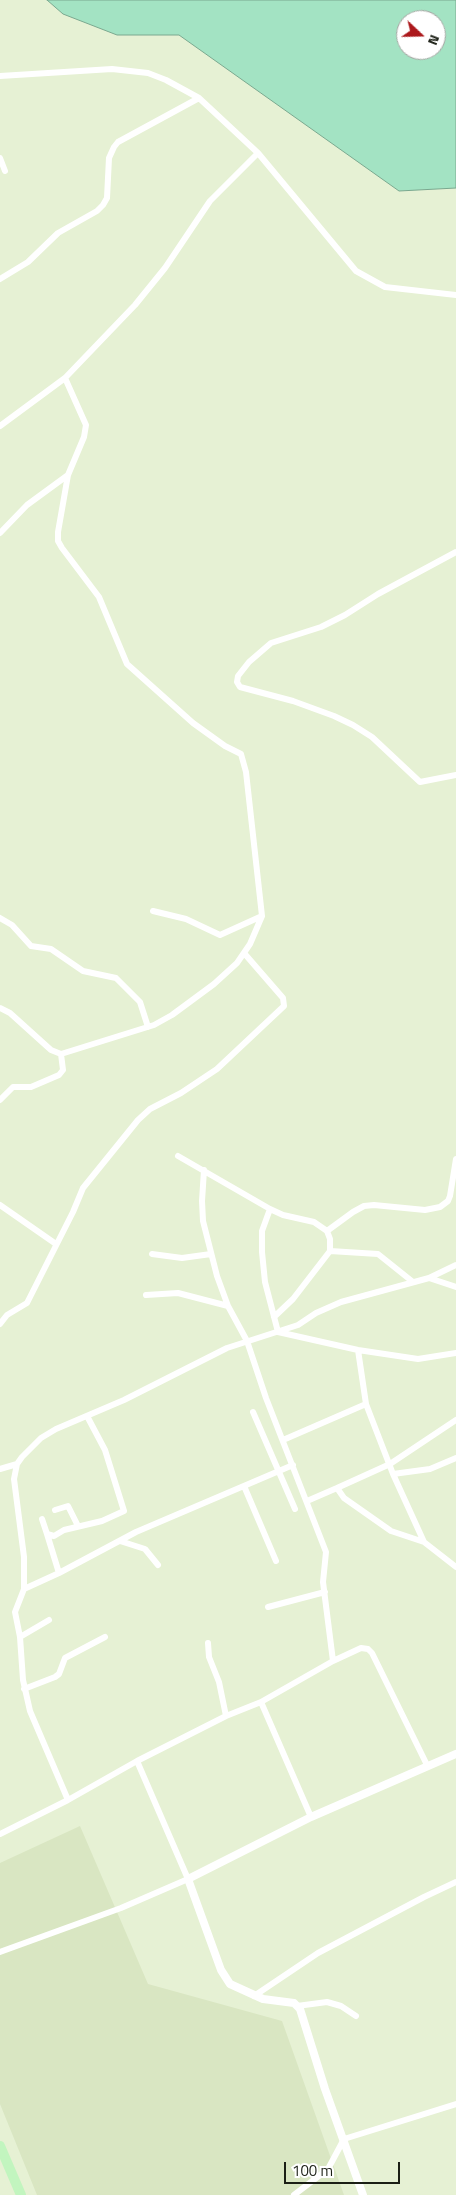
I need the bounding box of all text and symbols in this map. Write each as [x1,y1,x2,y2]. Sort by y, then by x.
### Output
north arrow [396,10,446,60]
text: N [423,32,446,48]
scale bar [286,2152,402,2184]
text: 100 m [292,2159,333,2182]

